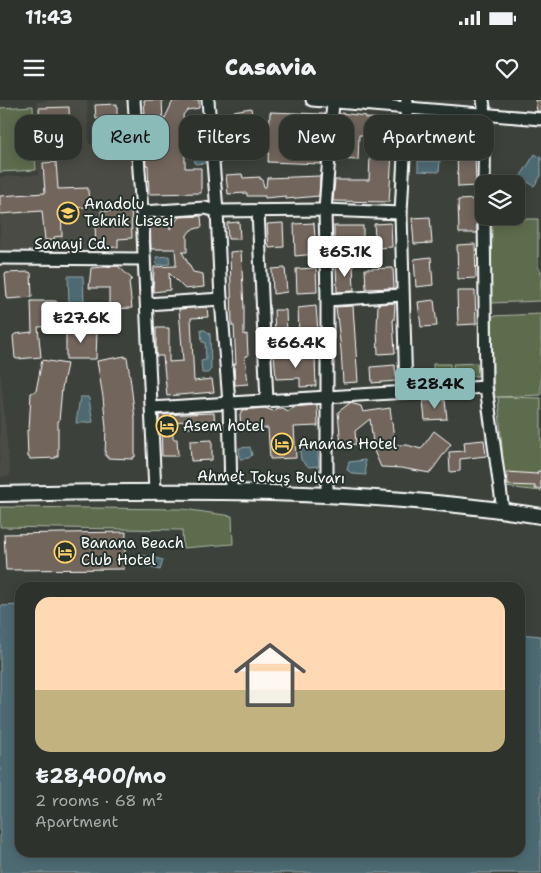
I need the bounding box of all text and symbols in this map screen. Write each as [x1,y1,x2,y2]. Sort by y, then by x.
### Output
text: 11:43 [25,5,73,30]
text: Casavia [225,53,316,82]
icon: menu [20,54,48,82]
icon: heart [493,54,521,82]
chip: Buy [15,115,82,160]
chip: Rent [92,115,169,160]
chip: Filters [179,115,269,160]
chip: New [279,115,354,160]
chip: Apartment [364,115,494,160]
map controls [475,175,525,225]
button: layers [475,175,525,225]
place label: Anadolu Teknik Lisesi [84,194,173,231]
school or university icon: Anadolu Teknik Lisesi [56,201,80,225]
street label: Sanayi Cd. [34,234,110,254]
pin: ₺65.1K [304,236,386,278]
text: ₺65.1K [319,241,371,262]
pin: ₺27.6K [40,302,122,344]
text: ₺27.6K [52,307,110,328]
pin: ₺66.4K [255,326,337,369]
text: ₺66.4K [267,332,325,353]
pin: ₺28.4K [394,368,476,410]
text: ₺28.4K [406,373,464,394]
hotel icon: Asem hotel [155,414,179,438]
place label: Asem hotel [183,416,265,436]
hotel icon: Ananas Hotel [270,432,294,456]
place label: Ananas Hotel [298,434,398,454]
street label: Ahmet Tokuş Bulvarı [197,466,345,488]
place label: Banana Beach Club Hotel [81,533,184,570]
hotel icon: Banana Beach Club Hotel [53,540,77,564]
icon: home [225,630,315,720]
text: ₺28,400/mo [35,762,166,790]
text: 2 rooms · 68 m² [35,790,163,811]
text: Apartment [35,811,118,832]

